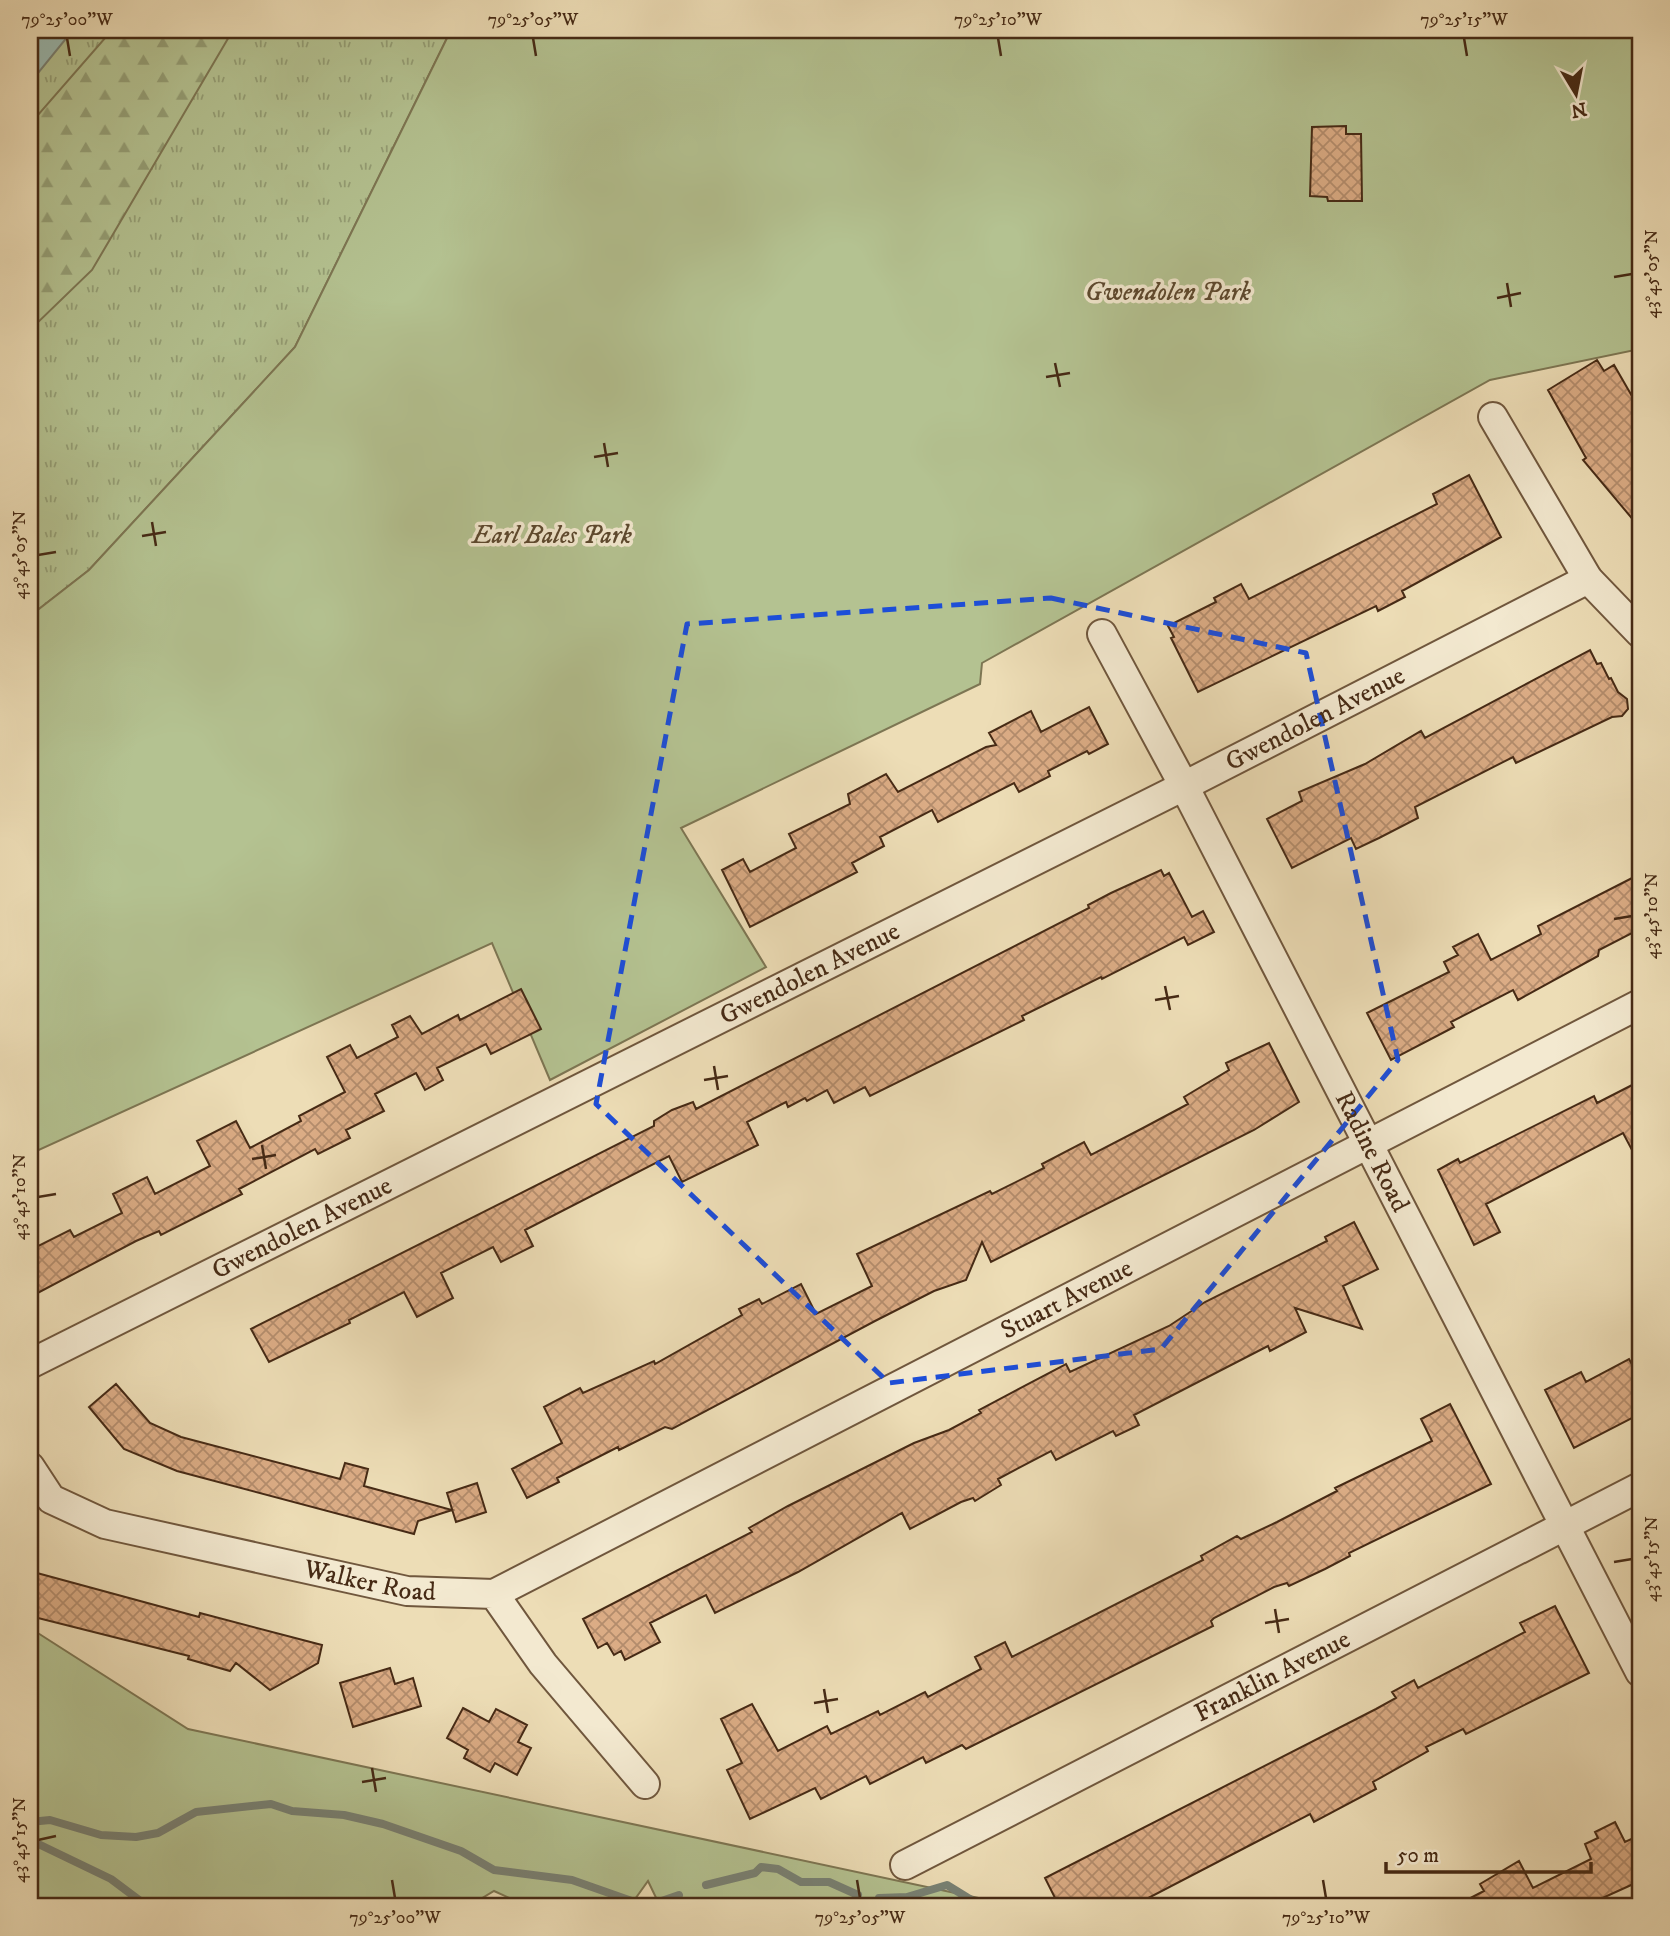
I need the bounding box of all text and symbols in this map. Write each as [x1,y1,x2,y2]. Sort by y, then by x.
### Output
text: 79°25'00"W [21,9,113,31]
text: 79°25'05"W [488,9,579,31]
text: 79°25'10"W [954,9,1043,31]
text: 79°25'15"W [1420,9,1508,31]
north arrow [1540,60,1610,130]
text: N [1569,97,1588,122]
text: 43°45'05"N [1641,229,1663,318]
park label: Gwendolen Park [1085,276,1251,309]
text: 43°45'05"N [9,510,31,599]
park label: Earl Bales Park [470,519,632,552]
street label: Gwendolen Avenue [1220,659,1410,778]
text: 43°45'10"N [1641,872,1663,959]
street label: Gwendolen Avenue [714,915,905,1032]
street label: Radine Road [1327,1086,1417,1218]
text: 43°45'10"N [9,1153,31,1240]
street label: Gwendolen Avenue [206,1169,397,1287]
street label: Stuart Avenue [995,1252,1138,1347]
text: 43°45'15"N [1641,1516,1663,1602]
street label: Walker Road [300,1552,436,1608]
street label: Franklin Avenue [1189,1622,1356,1730]
text: 43°45'15"N [9,1797,31,1883]
scale bar [1386,1831,1591,1875]
text: 50 m [1397,1843,1439,1869]
text: 79°25'00"W [349,1907,441,1929]
text: 79°25'05"W [815,1907,906,1929]
text: 79°25'10"W [1282,1907,1371,1929]

